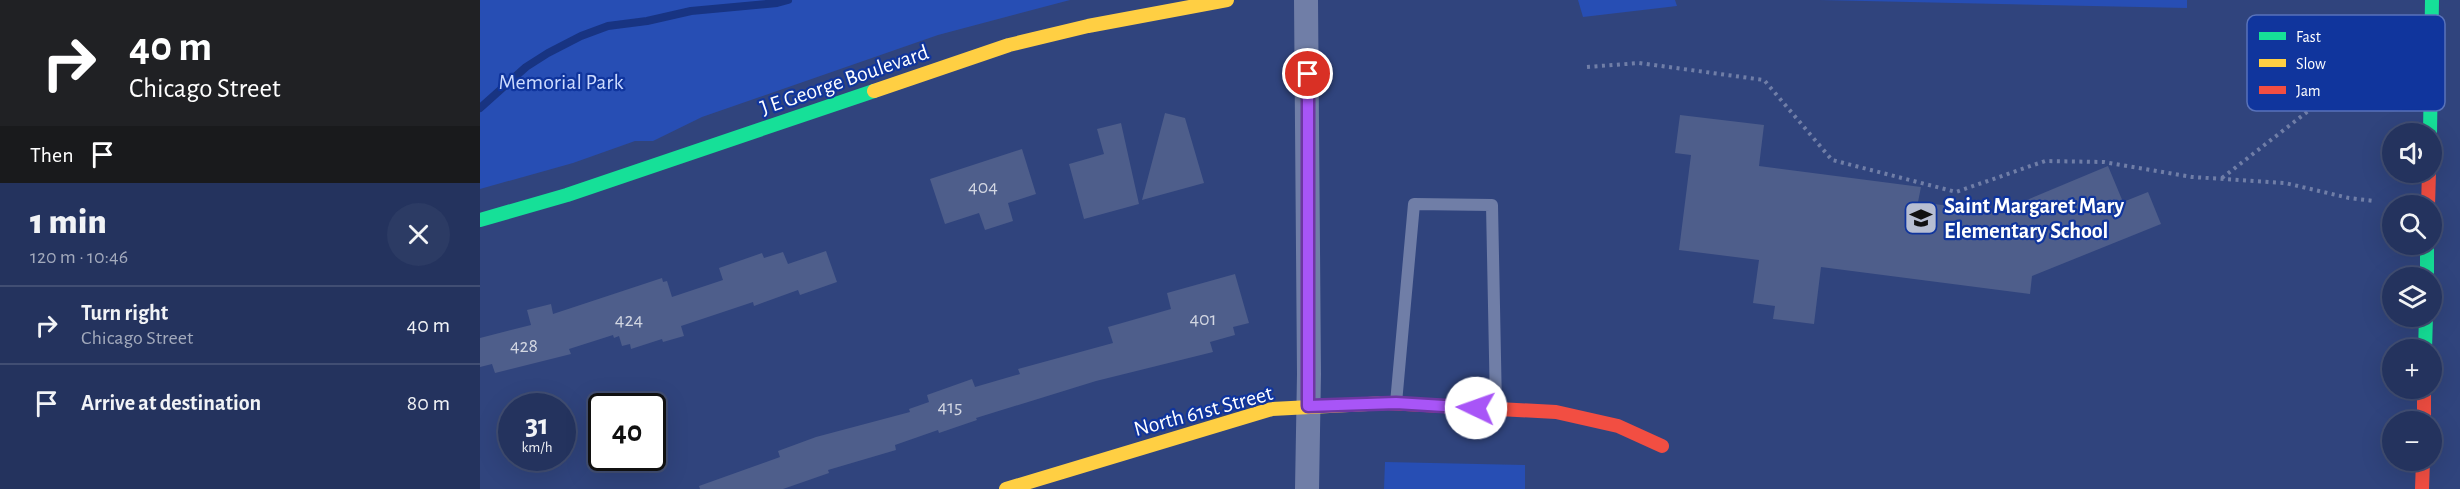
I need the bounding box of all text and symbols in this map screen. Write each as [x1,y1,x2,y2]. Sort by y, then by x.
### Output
legend [2247,15,2445,111]
icon: right [30,24,108,102]
text: 40 m [129,26,212,68]
text: Fast [2296,29,2321,45]
street label: J E George Boulevard [757,41,931,119]
pin [1282,48,1333,99]
text: Slow [2296,56,2326,72]
icon: arrive [1291,57,1324,90]
park label: Memorial Park [499,71,623,93]
text: Chicago Street [129,75,281,102]
text: Jam [2296,83,2321,99]
map controls [2382,123,2442,471]
button: sound [2382,123,2442,183]
icon: arrive [86,138,119,171]
text: Then [30,144,74,166]
house number: 404 [968,177,998,197]
place label: Saint Margaret Mary Elementary School [1944,195,2124,243]
button: search [2382,195,2442,255]
school or university icon: Saint Margaret Mary Elementary School [1903,200,1939,236]
button: close [387,203,450,266]
text: 1 min [30,204,107,240]
text: 120 m · 10:46 [30,247,128,267]
button: layers [2382,267,2442,327]
text: Turn right [81,302,168,324]
icon: right [30,309,63,342]
house number: 401 [1189,309,1217,329]
house number: 424 [615,310,643,330]
text: 40 m [407,314,450,336]
text: Chicago Street [81,328,193,348]
house number: 428 [510,336,538,356]
button: + [2382,339,2442,399]
position arrow [1444,376,1508,440]
street label: North 61st Street [1131,382,1275,440]
icon: arrive [30,387,63,420]
text: Arrive at destination [81,392,261,414]
text: 80 m [407,392,450,414]
speed limit sign: 40 [588,393,666,471]
house number: 415 [938,397,962,417]
text: 31 [525,410,549,440]
button: − [2382,411,2442,471]
text: km/h [522,440,552,455]

